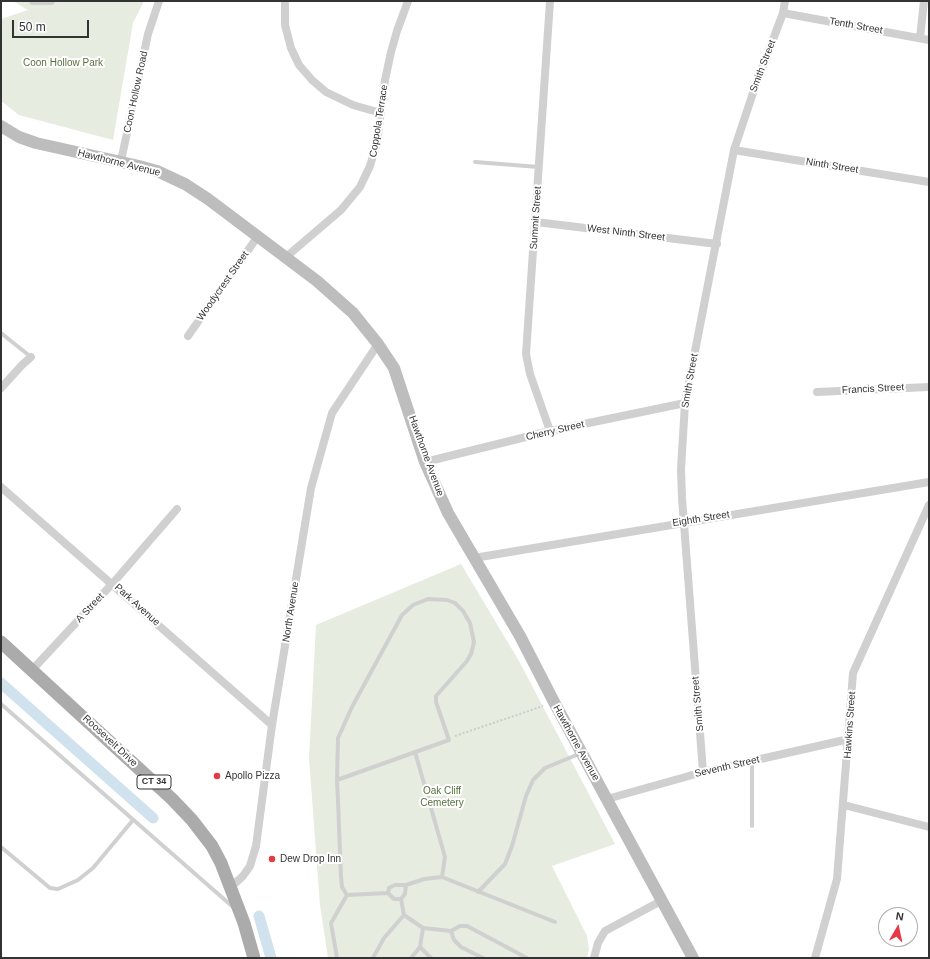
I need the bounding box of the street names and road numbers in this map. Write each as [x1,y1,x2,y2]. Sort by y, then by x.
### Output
street label: Tenth Street [828,15,884,37]
street label: Smith Street [748,38,778,94]
street label: Coon Hollow Road [121,50,151,134]
street label: Coppola Terrace [367,84,391,158]
street label: Hawthorne Avenue [76,147,162,179]
street label: Ninth Street [805,156,859,176]
street label: Summit Street [528,186,544,250]
street label: West Ninth Street [586,222,666,244]
street label: Woodycrest Street [195,249,251,323]
street label: Smith Street [679,353,701,409]
street label: Francis Street [842,381,904,397]
street label: Hawthorne Avenue [406,414,446,498]
street label: Cherry Street [525,418,585,444]
street label: Eighth Street [672,509,730,529]
street label: Park Avenue [112,581,162,629]
street label: North Avenue [280,581,302,643]
street label: A Street [73,591,107,625]
street label: Smith Street [690,676,706,732]
street label: Hawkins Street [842,691,858,759]
street label: Hawthorne Avenue [550,703,602,783]
street label: Roosevelt Drive [80,713,140,769]
street label: Seventh Street [693,754,761,780]
road number: CT 34 [137,775,171,789]

